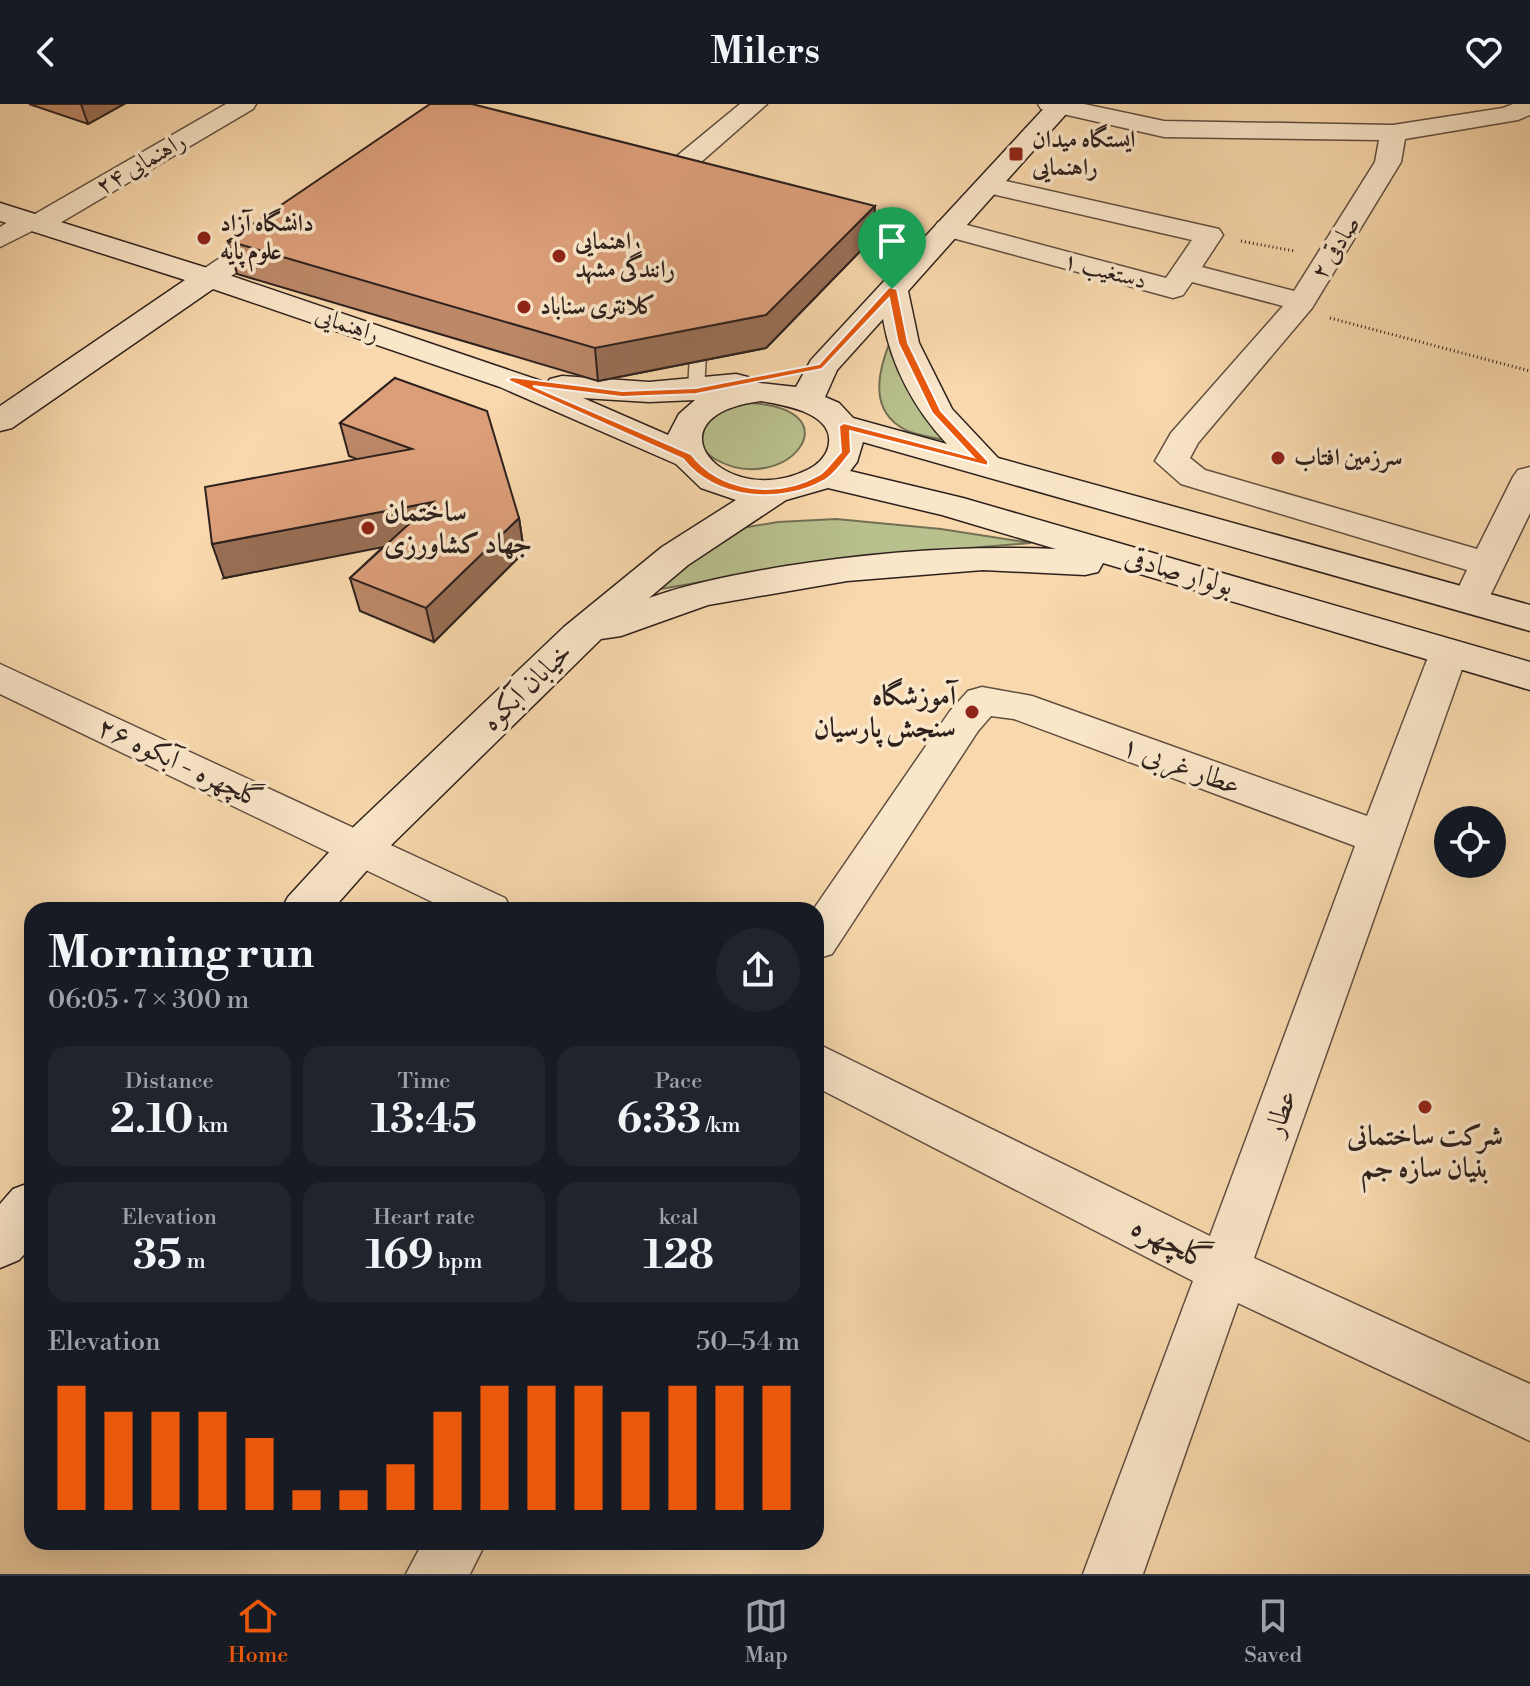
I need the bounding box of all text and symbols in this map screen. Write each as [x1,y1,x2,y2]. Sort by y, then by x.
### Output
icon: back [24,30,68,74]
text: Milers [710,30,820,75]
icon: heart [1462,30,1506,74]
place label: ایستگاه میدان راهنمایی [1031,123,1135,183]
street label: راهنمایی ۲۴ [91,126,191,202]
marker: ایستگاه میدان راهنمایی [1007,145,1025,163]
place label: دانشگاه آزاد علوم پایه [220,207,314,272]
pin [858,207,926,289]
street label: صادقی ۲ [1305,211,1367,285]
icon: arrive [870,219,914,263]
place label: راهنمایی رانندگی مشهد [574,227,676,285]
marker: دانشگاه آزاد علوم پایه [195,229,213,247]
street label: دستغیب ۱ [1060,245,1150,297]
marker: راهنمایی رانندگی مشهد [550,247,568,265]
place label: کلانتری سناباد [540,292,656,322]
marker: کلانتری سناباد [515,298,533,316]
street label: راهنمایی [311,300,383,350]
place label: سرزمین افتاب [1294,443,1402,473]
marker: سرزمین افتاب [1269,449,1287,467]
place label: ساختمان جهاد کشاورزی [384,495,532,562]
marker: ساختمان جهاد کشاورزی [359,519,377,537]
street label: بولوار صادقی [1121,540,1237,604]
street label: خیابان آبکوه [474,635,580,739]
place label: آموزشگاه سنجش پارسیان [813,677,959,748]
marker: آموزشگاه سنجش پارسیان [963,703,981,721]
street label: گلچهره - آبکوه ۲۶ [92,709,268,817]
street label: عطار غربی ۱ [1116,728,1245,805]
map controls [1434,806,1506,878]
button: locate [1434,806,1506,878]
text: Morning run [48,926,314,981]
button: share [716,928,800,1012]
text: 06:05 · 7 × 300 m [48,984,249,1016]
text: Distance [125,1068,214,1095]
text: Time [398,1068,450,1095]
text: Pace [655,1068,702,1095]
street label: عطار [1256,1085,1305,1143]
text: 2.10 [110,1095,193,1145]
text: 13:45 [371,1095,477,1145]
text: 6:33 [617,1095,701,1145]
marker: شرکت ساختمانی بنیان سازه جم [1416,1098,1434,1116]
text: km [193,1112,229,1139]
text: /km [701,1112,741,1139]
place label: شرکت ساختمانی بنیان سازه جم [1346,1119,1503,1193]
text: Elevation [122,1204,217,1231]
text: Heart rate [373,1204,475,1231]
text: kcal [659,1204,699,1231]
street label: گلچهره [1124,1204,1219,1281]
text: 35 [133,1231,182,1281]
text: 169 [365,1231,434,1281]
text: 128 [643,1231,714,1281]
text: m [182,1248,206,1275]
text: bpm [434,1248,483,1275]
text: Elevation [48,1326,161,1358]
text: 50–54 m [696,1326,800,1358]
tab: Home [228,1594,288,1669]
tab: Map [744,1594,788,1669]
tab: Saved [1244,1594,1302,1669]

